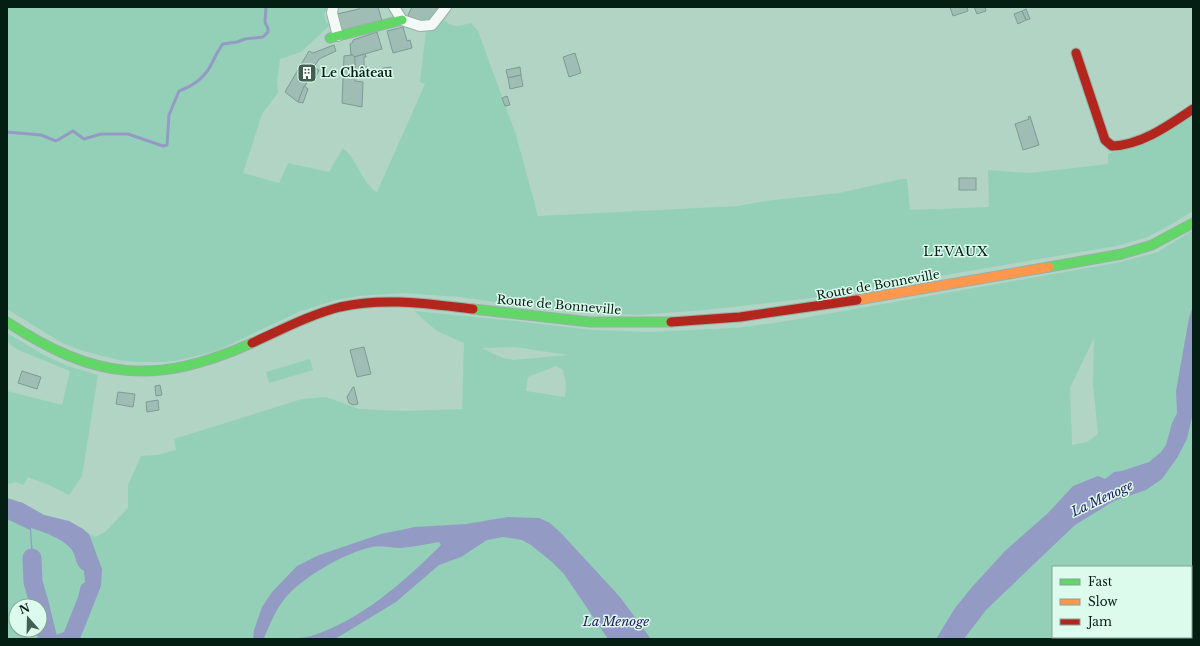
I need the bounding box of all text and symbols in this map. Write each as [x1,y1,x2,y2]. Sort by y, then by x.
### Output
building icon: Le Château [296,62,318,84]
place label: Le Château [321,65,393,80]
district label: LEVAUX [923,243,989,260]
street label: Route de Bonneville [815,266,941,303]
street label: Route de Bonneville [496,292,622,317]
water label: La Menoge [1068,477,1136,521]
legend [1052,566,1192,638]
text: Fast [1088,574,1113,589]
text: Slow [1088,594,1118,609]
north arrow [8,598,48,638]
text: N [17,600,32,617]
water label: La Menoge [582,613,649,630]
text: Jam [1086,614,1112,629]

